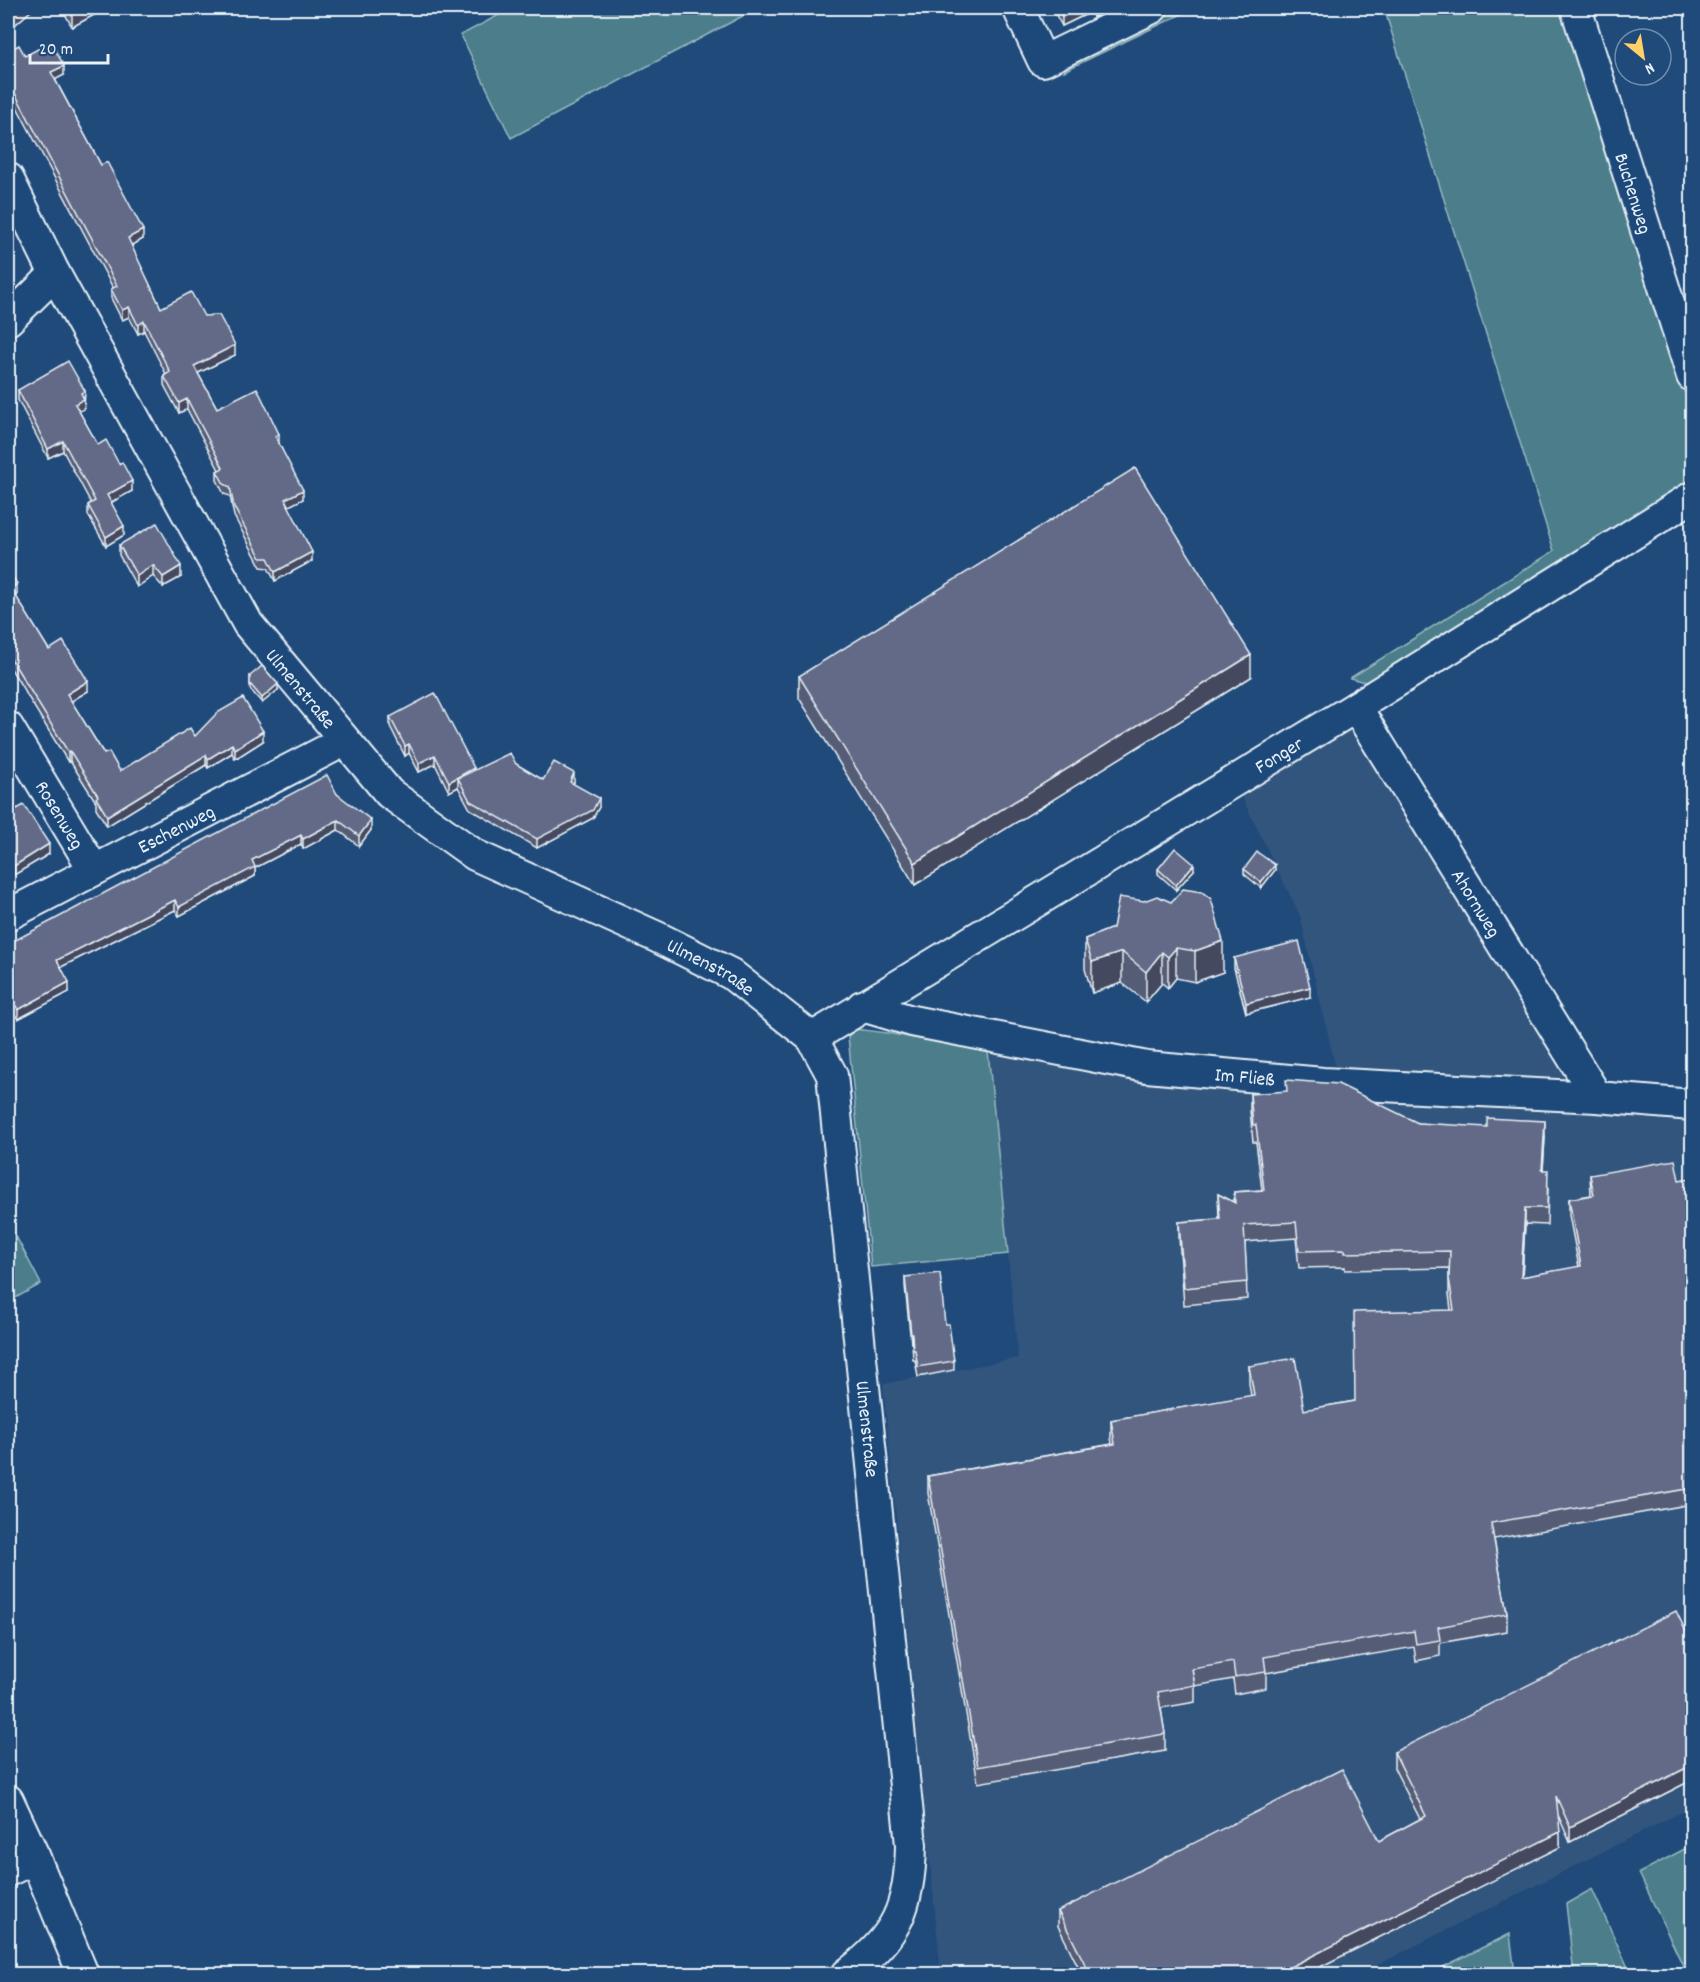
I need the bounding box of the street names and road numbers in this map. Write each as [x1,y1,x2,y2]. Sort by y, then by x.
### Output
street label: Buchenweg [1606,150,1657,238]
street label: Ulmenstraße [257,644,341,736]
street label: Fonger [1250,731,1310,782]
street label: Rosenweg [27,776,89,856]
street label: Eschenweg [134,799,221,862]
street label: Ahornweg [1442,864,1506,944]
street label: Ulmenstraße [661,933,760,1005]
street label: Im Fließ [1213,1062,1276,1096]
street label: Ulmenstraße [846,1379,884,1479]

